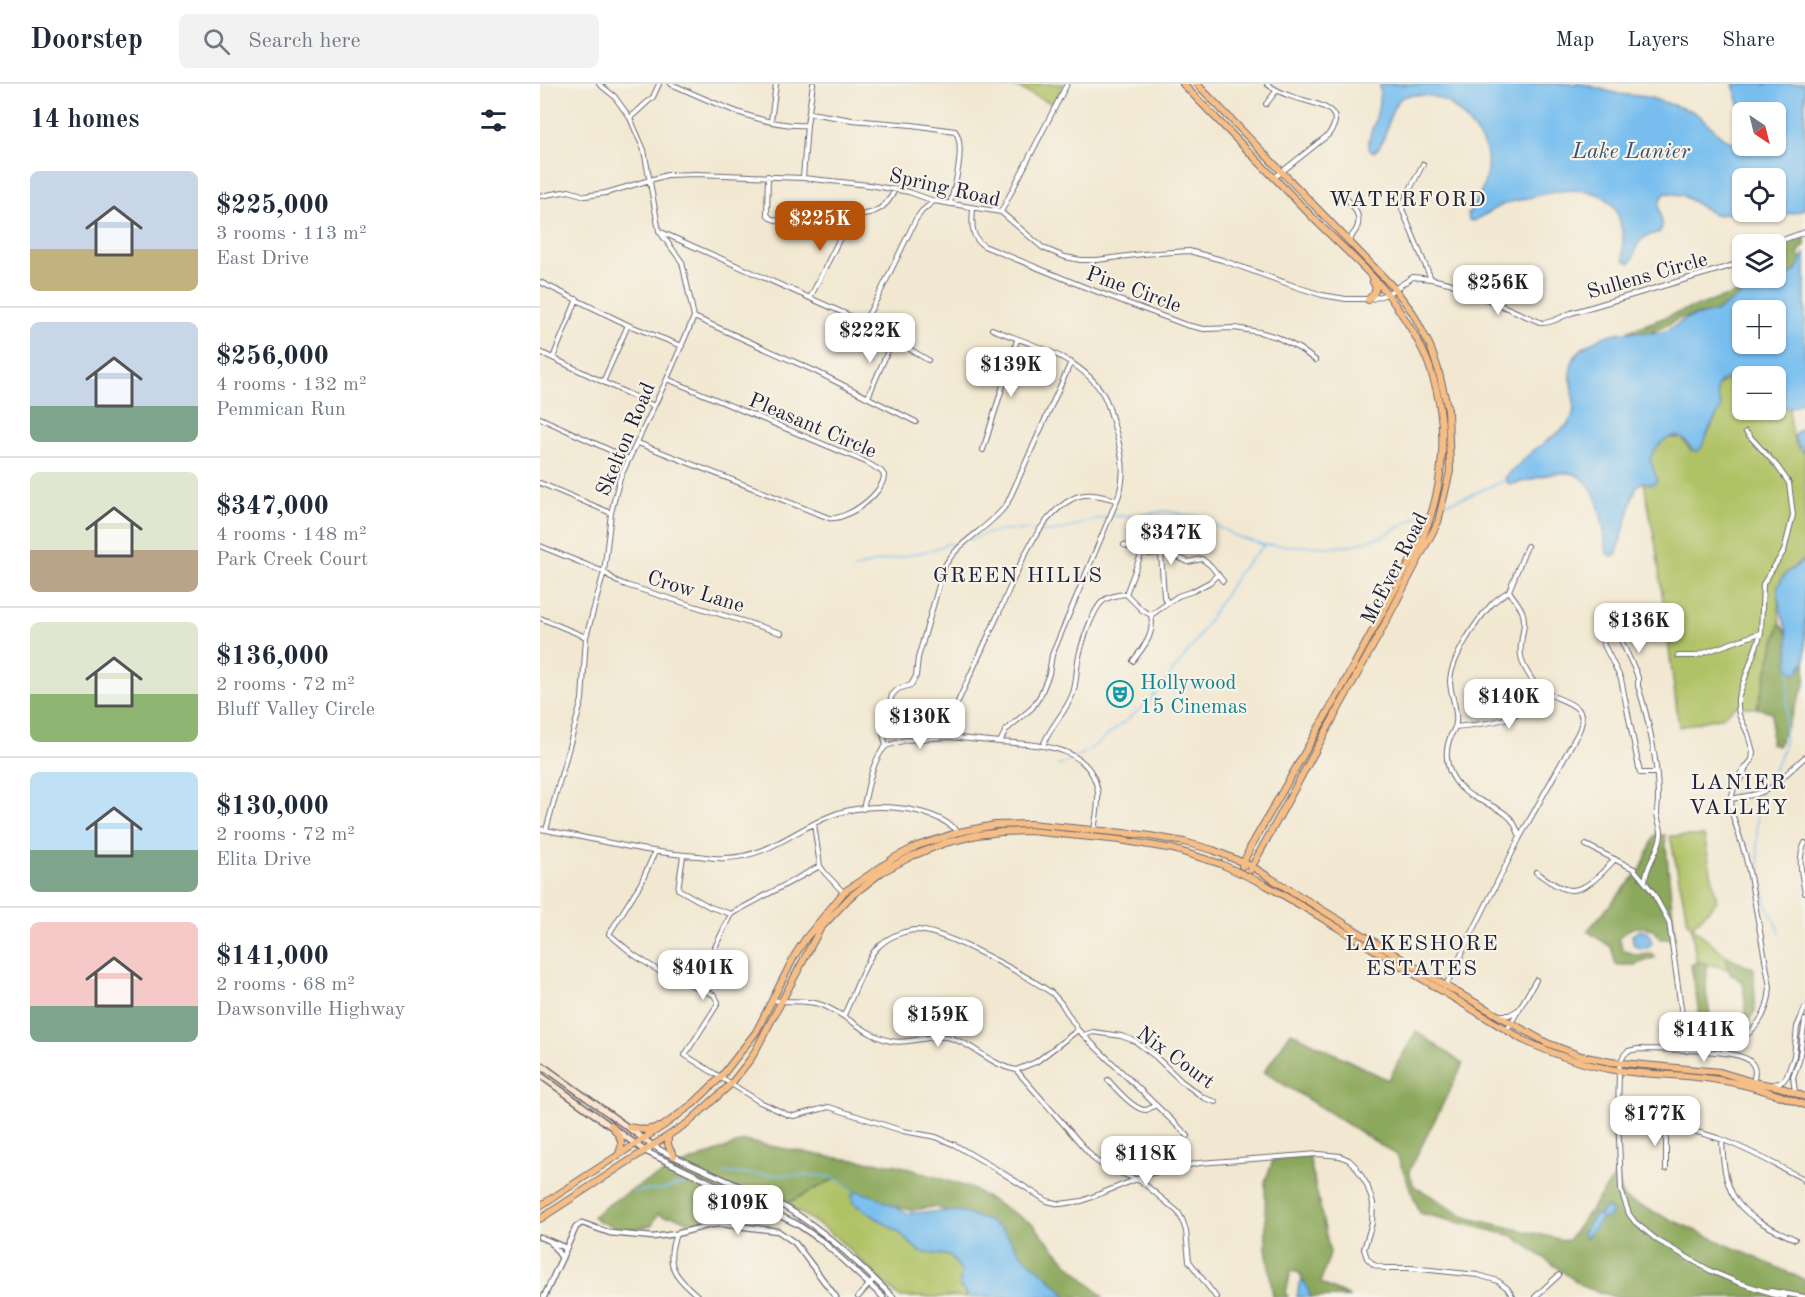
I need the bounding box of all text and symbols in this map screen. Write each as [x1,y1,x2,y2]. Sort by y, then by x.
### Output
search box [179,14,599,68]
icon: search [200,25,233,58]
text: Doorstep [30,27,143,55]
text: Search here [248,30,361,52]
text: Map [1555,30,1594,51]
text: Layers [1627,30,1689,51]
text: Share [1722,30,1775,51]
north arrow [1732,102,1786,156]
map controls [1732,102,1786,420]
icon: filters [477,104,510,137]
text: 14 homes [30,107,139,133]
water label: Lake Lanier [1571,141,1690,163]
street label: Spring Road [887,165,1002,211]
button: locate [1732,168,1786,222]
district label: WATERFORD [1329,189,1487,211]
text: $225,000 [216,193,329,219]
icon: home [78,195,150,267]
pin: $225K [778,201,862,252]
text: $225K [789,210,851,230]
text: 3 rooms · 113 m² [216,224,366,244]
button: layers [1732,234,1786,288]
text: East Drive [216,249,309,269]
street label: Sullens Circle [1585,249,1710,304]
street label: Pine Circle [1083,263,1184,317]
pin: $256K [1456,265,1540,316]
text: $256K [1467,274,1529,294]
button: + [1732,300,1786,354]
pin: $222K [828,313,912,364]
text: $222K [839,322,901,342]
text: $256,000 [216,344,329,370]
icon: home [78,346,150,418]
pin: $139K [969,347,1053,398]
text: $139K [980,356,1042,376]
button: − [1732,366,1786,420]
text: 4 rooms · 132 m² [216,375,366,395]
street label: Skelton Road [593,380,660,499]
street label: Pleasant Circle [745,390,880,463]
text: Pemmican Run [216,400,346,420]
text: $347,000 [216,494,329,520]
icon: home [78,496,150,568]
street label: McEver Road [1358,509,1432,628]
pin: $347K [1129,515,1213,566]
text: $347K [1140,524,1202,544]
text: 4 rooms · 148 m² [216,525,366,545]
text: Park Creek Court [216,550,368,570]
district label: GREEN HILLS [933,565,1103,587]
street label: Crow Lane [644,568,747,617]
pin: $136K [1597,603,1681,654]
text: $136K [1608,612,1670,632]
text: $136,000 [216,644,329,670]
icon: home [78,646,150,718]
place label: Hollywood 15 Cinemas [1140,673,1247,718]
text: 2 rooms · 72 m² [216,675,355,695]
theatre icon: Hollywood 15 Cinemas [1105,679,1135,709]
pin: $140K [1467,679,1551,730]
text: $140K [1478,688,1540,708]
pin: $130K [878,699,962,750]
text: Bluff Valley Circle [216,700,375,720]
text: $130K [889,708,951,728]
district label: LANIER VALLEY [1689,772,1789,819]
text: $130,000 [216,794,329,820]
icon: home [78,796,150,868]
text: 2 rooms · 72 m² [216,825,355,845]
text: Elita Drive [216,850,311,870]
district label: LAKESHORE ESTATES [1345,933,1499,980]
text: $141,000 [216,944,329,970]
icon: home [78,946,150,1018]
pin: $401K [661,950,745,1001]
text: $401K [672,959,734,979]
text: 2 rooms · 68 m² [216,975,355,995]
pin: $159K [896,997,980,1048]
text: Dawsonville Highway [216,1000,405,1020]
text: $159K [907,1006,969,1026]
pin: $141K [1662,1012,1746,1063]
text: $141K [1673,1021,1735,1041]
street label: Nix Court [1132,1023,1218,1093]
pin: $177K [1613,1096,1697,1147]
text: $177K [1624,1105,1686,1125]
pin: $118K [1104,1136,1188,1187]
text: $118K [1115,1145,1177,1165]
pin: $109K [696,1185,780,1236]
text: $109K [707,1194,769,1214]

